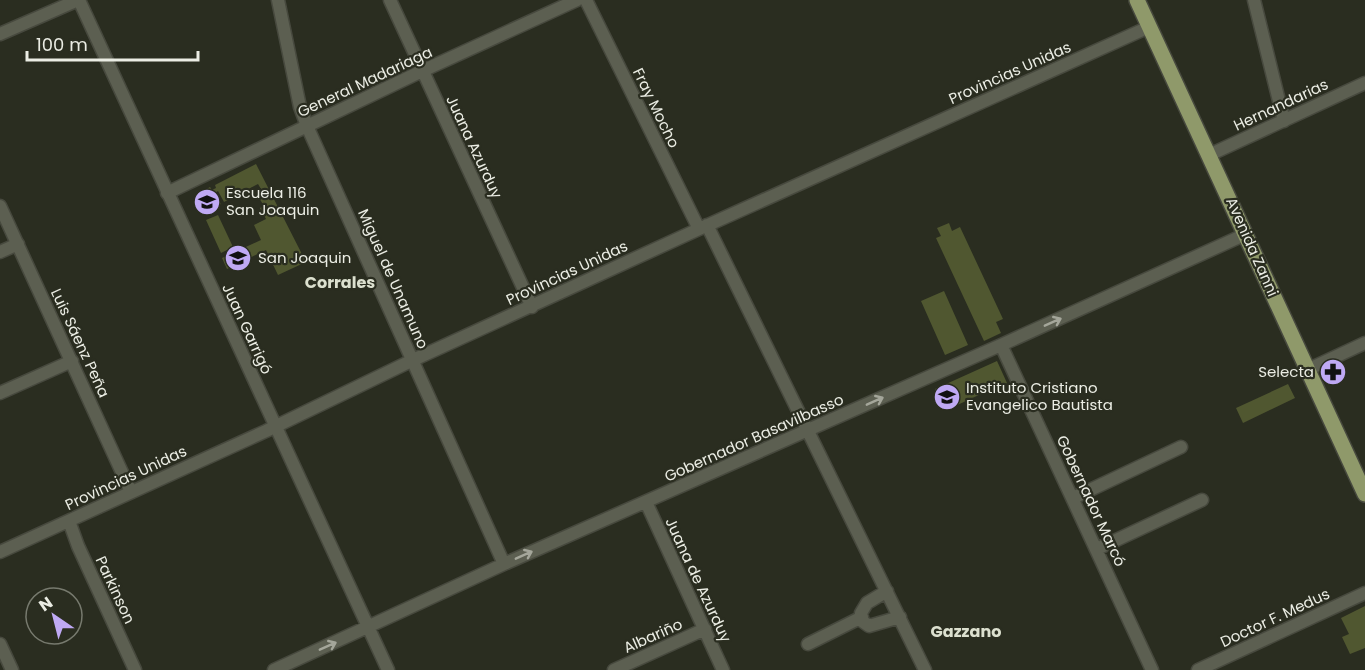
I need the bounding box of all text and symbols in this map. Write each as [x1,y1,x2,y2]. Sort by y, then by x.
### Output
scale bar [27,24,198,62]
text: 100 m [36,32,88,57]
street label: Provincias Unidas [945,36,1074,109]
street label: General Madariaga [294,41,436,122]
street label: Fray Mocho [628,64,685,151]
street label: Hernandarias [1230,73,1332,136]
street label: Juana Azurduy [441,92,508,202]
place label: Escuela 116 San Joaquin [226,182,319,220]
school or university icon: Escuela 116 San Joaquin [192,187,222,217]
street label: Avenida Zanni [1221,194,1284,300]
street label: Miguel de Unamuno [353,206,434,352]
street label: Provincias Unidas [503,235,631,310]
school or university icon: San Joaquin [223,243,253,273]
place label: San Joaquin [258,247,351,268]
district label: Corrales [305,271,375,294]
street label: Juan Garrigó [217,280,278,378]
street label: Luis Sáenz Peña [46,285,115,401]
one-way arrow [1044,315,1062,327]
pharmacy icon: Selecta [1318,357,1348,387]
place label: Selecta [1258,361,1314,382]
place label: Instituto Cristiano Evangelico Bautista [966,377,1113,415]
school or university icon: Instituto Cristiano Evangelico Bautista [932,382,962,412]
street label: Gobernador Basavilbasso [661,388,847,487]
one-way arrow [866,394,884,406]
street label: Gobernador Marcó [1052,432,1131,570]
street label: Provincias Unidas [62,440,190,515]
street label: Juana de Azurduy [660,514,737,646]
one-way arrow [514,549,532,560]
street label: Parkinson [91,553,140,627]
street label: Doctor F. Medus [1217,583,1333,652]
north arrow [24,586,84,646]
text: N [34,591,57,617]
street label: Albariño [620,613,686,658]
district label: Gazzano [931,620,1001,643]
one-way arrow [318,640,336,651]

